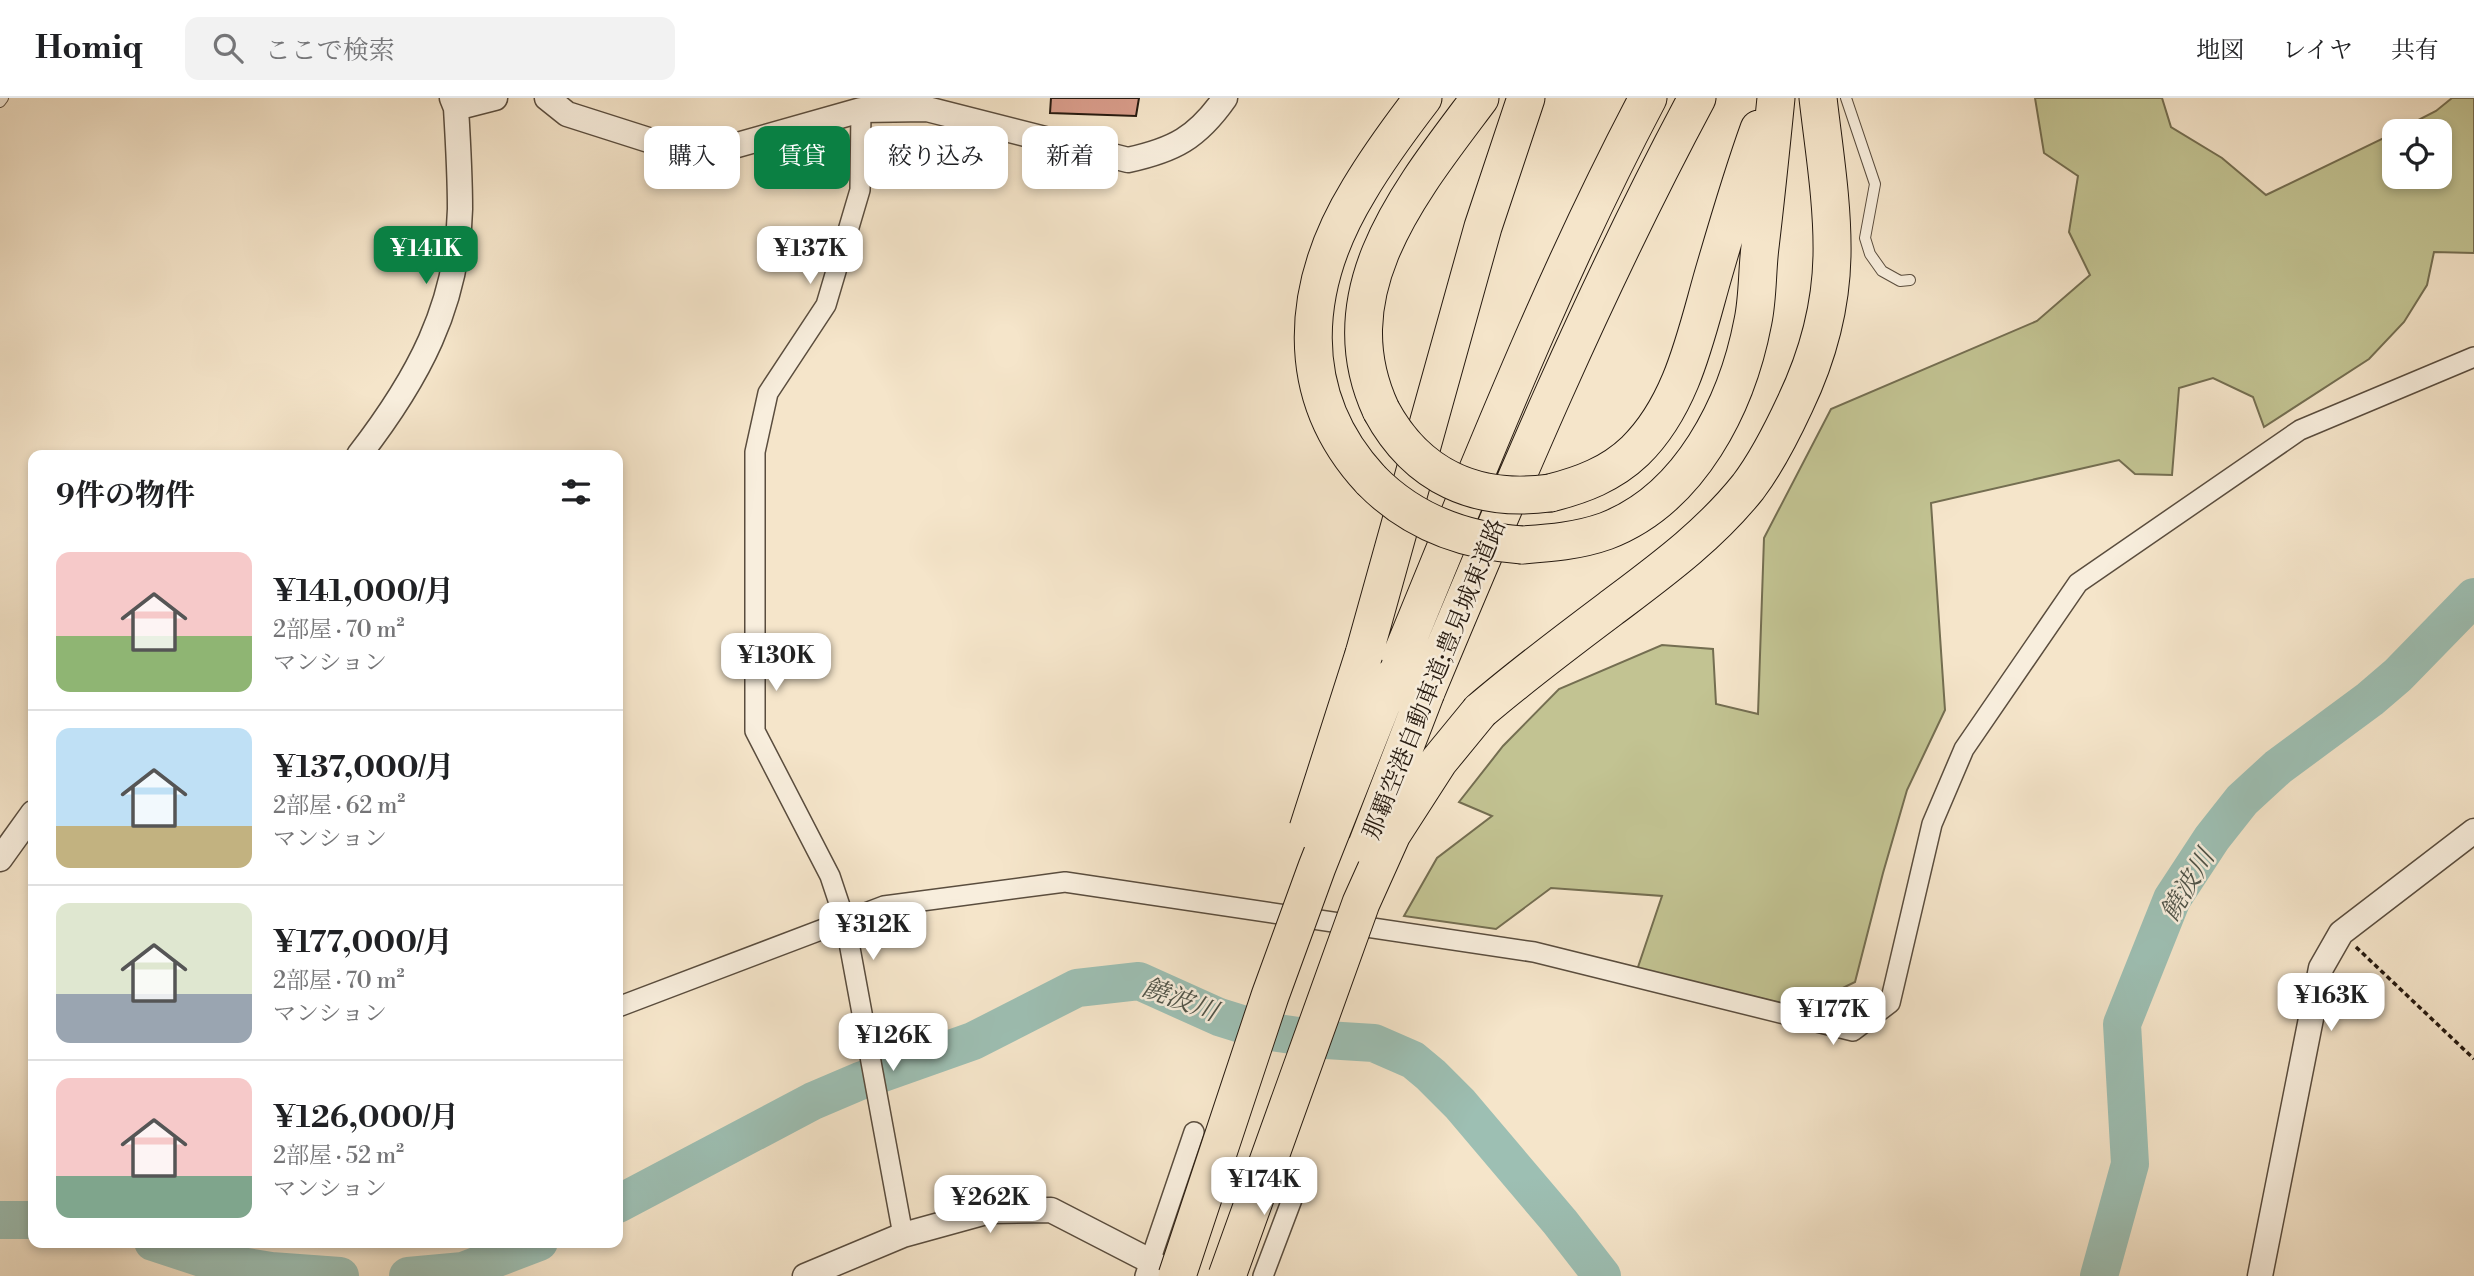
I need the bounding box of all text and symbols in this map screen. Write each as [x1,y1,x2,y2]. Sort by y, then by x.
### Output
search box [185,17,675,80]
text: Homiq [35,28,143,69]
icon: search [209,29,247,67]
text: ここで検索 [265,35,395,67]
text: 地図 [2196,36,2244,66]
text: レイヤ [2282,36,2353,66]
text: 共有 [2391,36,2439,66]
map controls [2382,119,2452,189]
button: locate [2382,119,2452,189]
chip: 購入 [644,126,740,189]
chip: 賃貸 [754,126,850,189]
chip: 絞り込み [864,126,1008,189]
chip: 新着 [1022,126,1118,189]
pin: ¥141K [377,226,475,286]
pin: ¥137K [761,226,859,286]
text: ¥141K [390,235,462,263]
text: ¥137K [773,235,847,263]
icon: filters [557,473,595,511]
text: 9件の物件 [56,477,195,515]
street label: 那覇空港自動車道;豊見城東道路 [1357,515,1513,844]
text: ¥141,000/月 [273,573,454,611]
icon: home [112,580,196,664]
text: 2部屋 · 70 m² [273,616,405,644]
pin: ¥130K [727,634,825,693]
text: ¥130K [737,642,815,670]
text: マンション [273,649,387,677]
text: ¥137,000/月 [273,749,454,787]
icon: home [112,756,196,840]
text: 2部屋 · 62 m² [273,792,405,820]
text: マンション [273,825,387,853]
water label: 饒波川 [2154,841,2223,927]
pin: ¥312K [824,902,922,962]
text: ¥312K [835,911,911,939]
text: ¥177,000/月 [273,924,453,962]
icon: home [112,931,196,1015]
text: 2部屋 · 70 m² [273,967,405,995]
water label: 饒波川 [1138,972,1225,1029]
pin: ¥163K [2282,974,2380,1033]
text: ¥163K [2294,982,2368,1010]
pin: ¥177K [1784,988,1882,1047]
text: ¥177K [1797,996,1869,1024]
text: マンション [273,1000,387,1028]
pin: ¥126K [844,1014,942,1073]
text: ¥126K [855,1022,931,1050]
text: ¥126,000/月 [273,1099,459,1137]
icon: home [112,1106,196,1190]
text: 2部屋 · 52 m² [273,1142,404,1170]
pin: ¥174K [1215,1158,1313,1217]
text: ¥174K [1227,1166,1301,1194]
text: マンション [273,1175,387,1203]
pin: ¥262K [941,1176,1039,1235]
text: ¥262K [950,1184,1030,1212]

